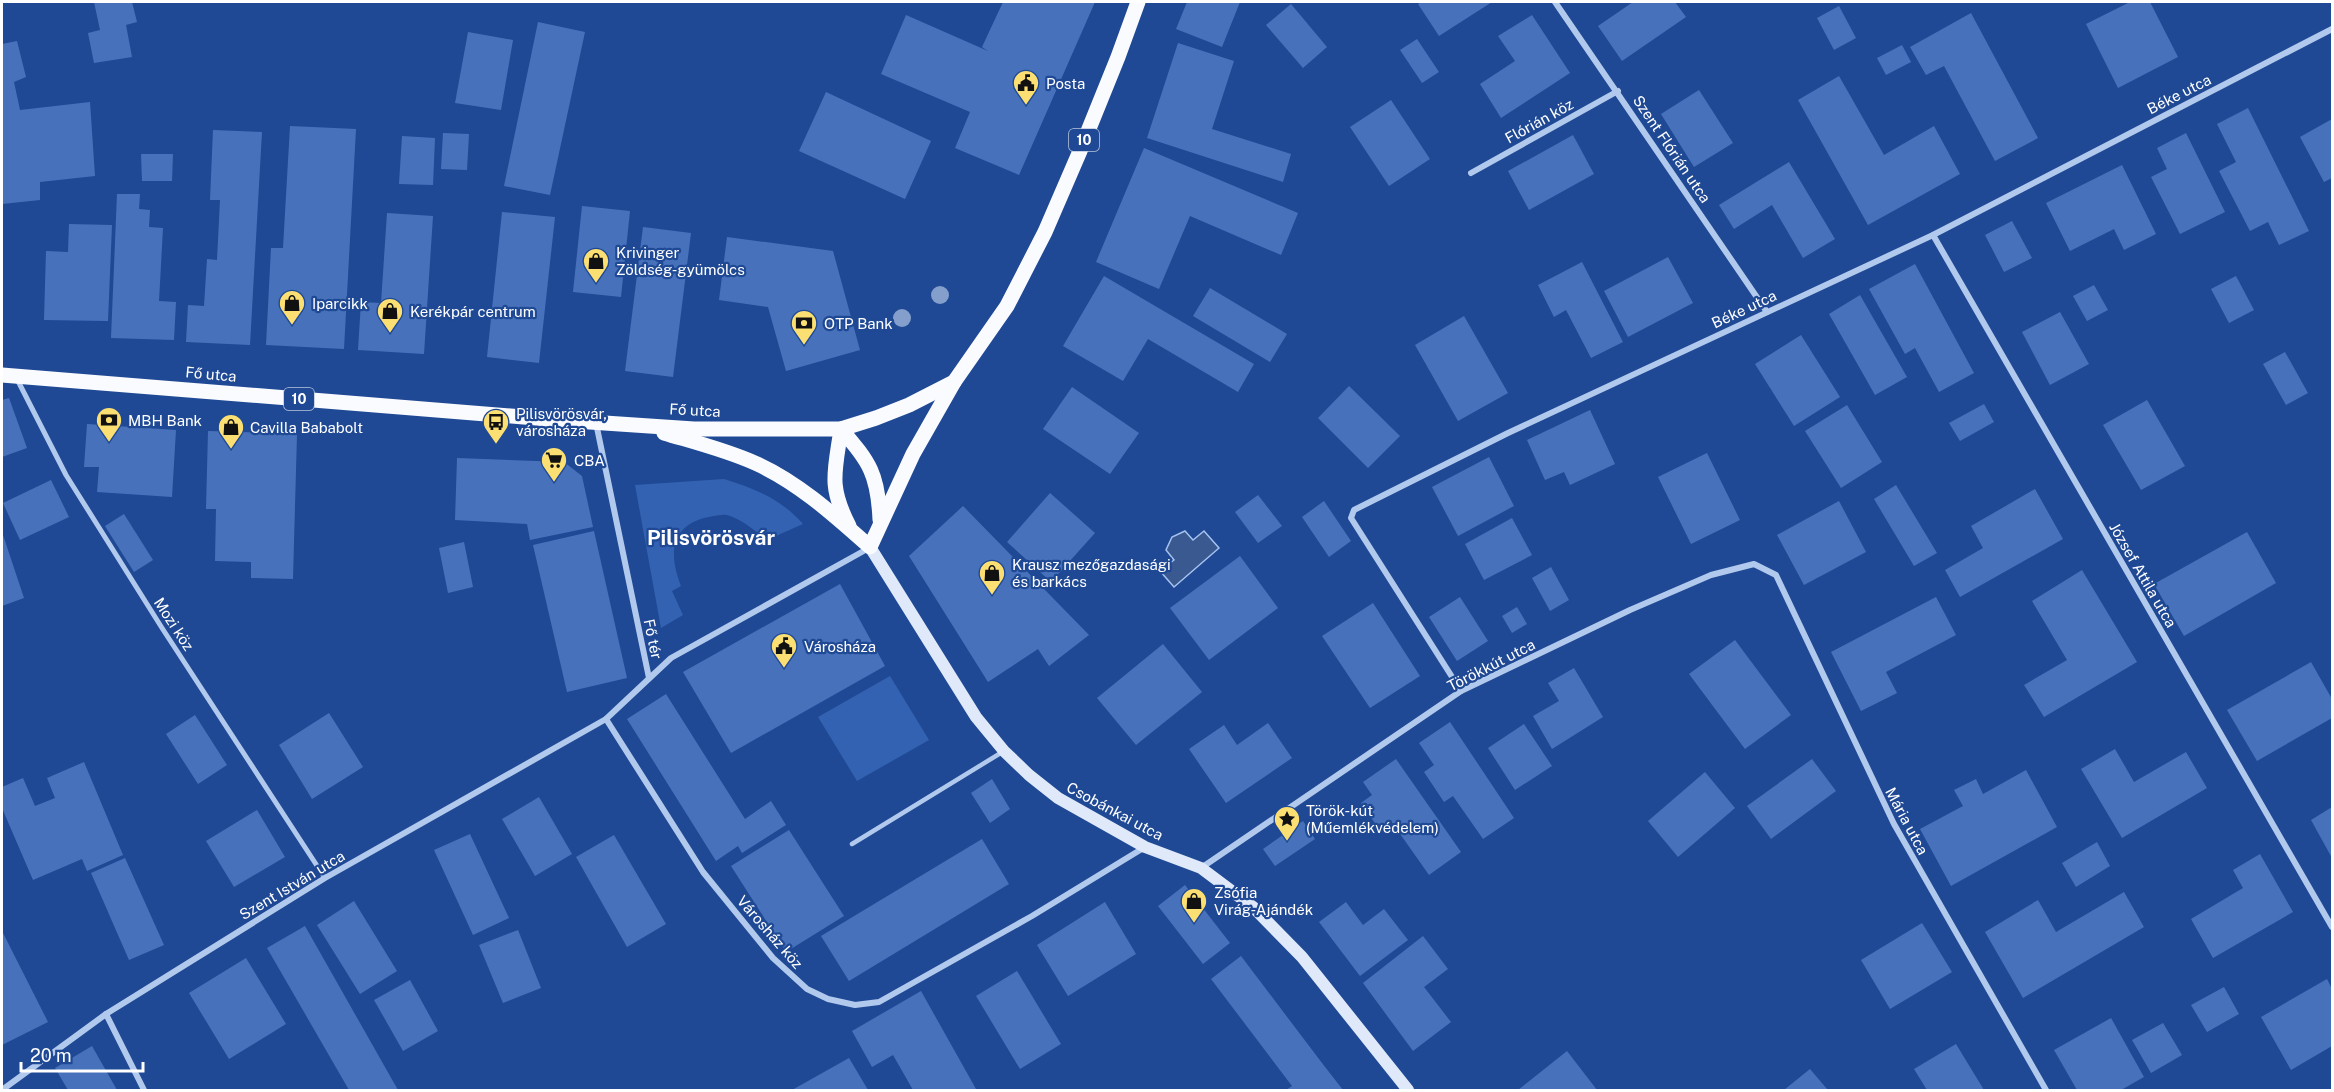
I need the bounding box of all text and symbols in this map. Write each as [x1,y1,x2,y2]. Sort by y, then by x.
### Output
public building icon: Posta [1011,68,1041,106]
street label: Béke utca [2144,71,2214,117]
place label: Posta [1046,75,1085,92]
street label: Szent Flórián utca [1630,92,1714,206]
street label: Flórián köz [1502,95,1576,147]
road number: 10 [1069,129,1099,151]
place label: Krivinger Zöldség-gyümölcs [616,244,745,278]
shop icon: Krivinger Zöldség-gyümölcs [581,246,611,284]
street label: Béke utca [1709,287,1779,331]
shop icon: Iparcikk [277,288,307,326]
place label: Iparcikk [312,295,368,312]
shop icon: Kerékpár centrum [375,296,405,334]
place label: Kerékpár centrum [410,303,536,320]
bank icon: OTP Bank [789,308,819,346]
place label: OTP Bank [824,315,893,332]
street label: Fő utca [185,363,237,385]
road number: 10 [284,388,314,410]
street label: Fő utca [669,400,721,420]
bank icon: MBH Bank [94,405,124,443]
place label: Pilisvörösvár, városháza [516,405,607,439]
bus stop icon: Pilisvörösvár, városháza [481,407,511,445]
place label: MBH Bank [128,412,202,429]
shop icon: Cavilla Bababolt [216,412,246,450]
place label: Cavilla Bababolt [250,419,363,436]
supermarket icon: CBA [539,445,569,483]
place label: CBA [574,452,605,469]
street label: József Attila utca [2106,519,2180,631]
district label: Pilisvörösvár [647,525,775,550]
place label: Krausz mezőgazdasági és barkács [1012,556,1171,590]
shop icon: Krausz mezőgazdasági és barkács [977,558,1007,596]
street label: Mozi köz [151,594,197,654]
street label: Fő tér [640,617,666,661]
public building icon: Városháza [769,631,799,669]
street label: Törökkút utca [1444,636,1538,694]
place label: Városháza [804,638,876,655]
street label: Csobánkai utca [1064,778,1166,844]
street label: Mária utca [1882,784,1932,858]
place label: Török-kút (Műemlékvédelem) [1306,802,1439,836]
place icon: Török-kút (Műemlékvédelem) [1272,804,1302,842]
street label: Szent István utca [236,847,348,923]
place label: Zsófia Virág-Ajándék [1214,884,1313,918]
shop icon: Zsófia Virág-Ajándék [1179,886,1209,924]
street label: Városház köz [734,892,806,972]
scale bar [21,1035,142,1073]
text: 20 m [30,1045,72,1066]

